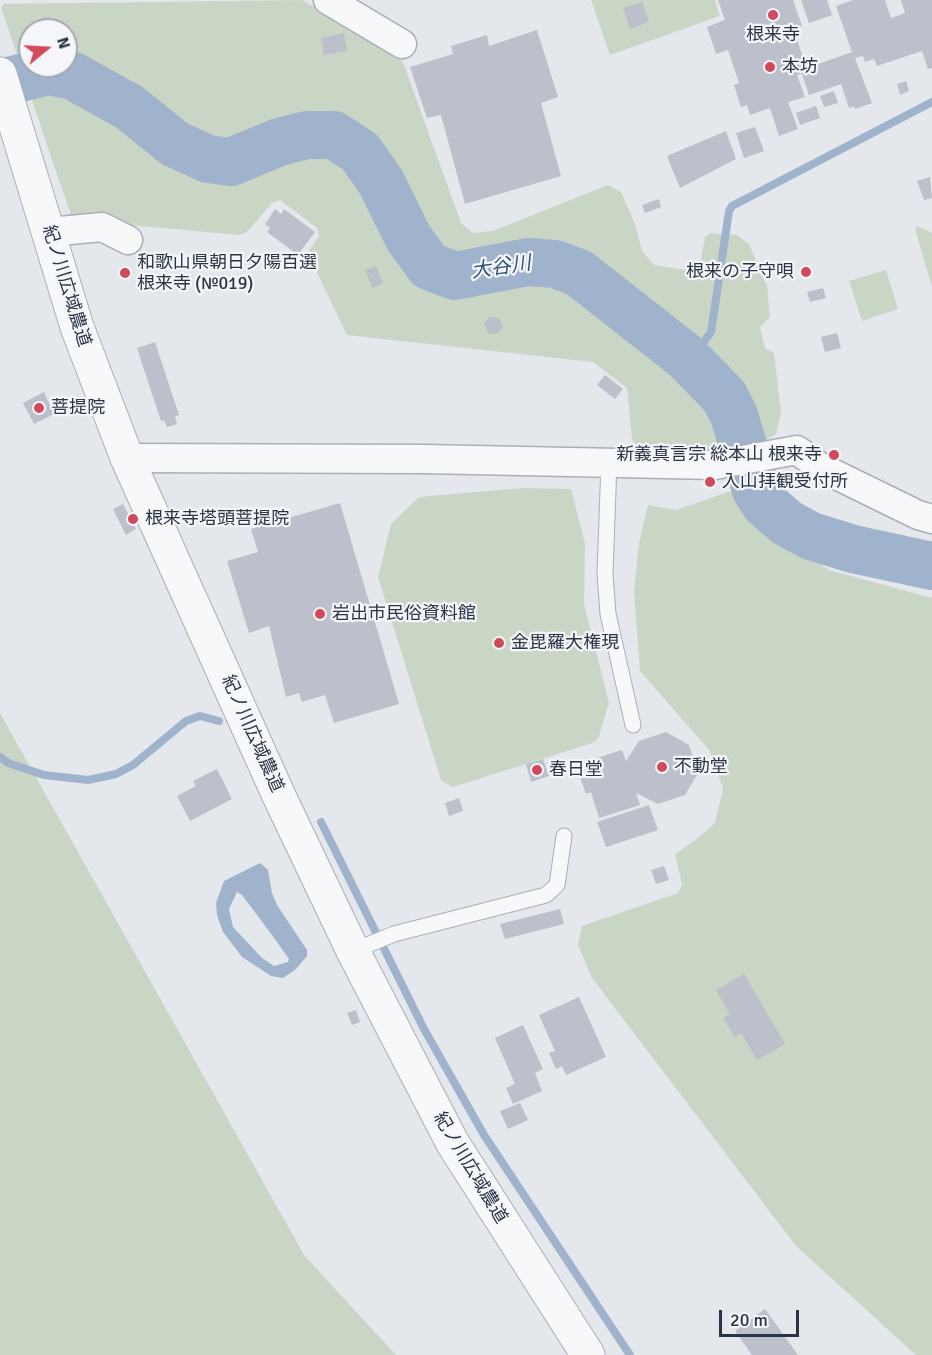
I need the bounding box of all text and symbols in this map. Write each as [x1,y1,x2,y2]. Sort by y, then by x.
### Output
marker: 根来寺 [766,8,780,22]
north arrow [18,18,78,78]
place label: 根来寺 [746,24,800,46]
text: N [52,35,74,51]
place label: 本坊 [782,56,818,78]
marker: 本坊 [763,60,777,74]
street label: 紀ノ川広域農道 [37,223,95,349]
place label: 和歌山県朝日夕陽百選 根来寺 (№019) [137,252,317,294]
water label: 大谷川 [470,252,532,284]
place label: 根来の子守唄 [686,261,794,283]
marker: 根来の子守唄 [799,265,813,279]
marker: 和歌山県朝日夕陽百選 根来寺 (№019) [118,266,132,280]
place label: 菩提院 [51,397,105,419]
marker: 菩提院 [32,401,46,415]
place label: 新義真言宗 総本山 根来寺 [616,444,822,466]
marker: 新義真言宗 総本山 根来寺 [827,448,841,462]
place label: 入山拝観受付所 [722,471,848,493]
marker: 入山拝観受付所 [703,475,717,489]
place label: 根来寺塔頭菩提院 [145,508,289,530]
marker: 根来寺塔頭菩提院 [126,512,140,526]
place label: 岩出市民俗資料館 [332,603,476,625]
marker: 岩出市民俗資料館 [313,607,327,621]
place label: 金毘羅大権現 [511,632,619,654]
marker: 金毘羅大権現 [492,636,506,650]
street label: 紀ノ川広域農道 [217,672,287,796]
place label: 不動堂 [674,756,728,778]
place label: 春日堂 [549,759,603,781]
marker: 不動堂 [655,760,669,774]
marker: 春日堂 [530,763,544,777]
street label: 紀ノ川広域農道 [428,1108,512,1228]
scale bar [722,1298,802,1336]
text: 20 m [730,1309,768,1331]

